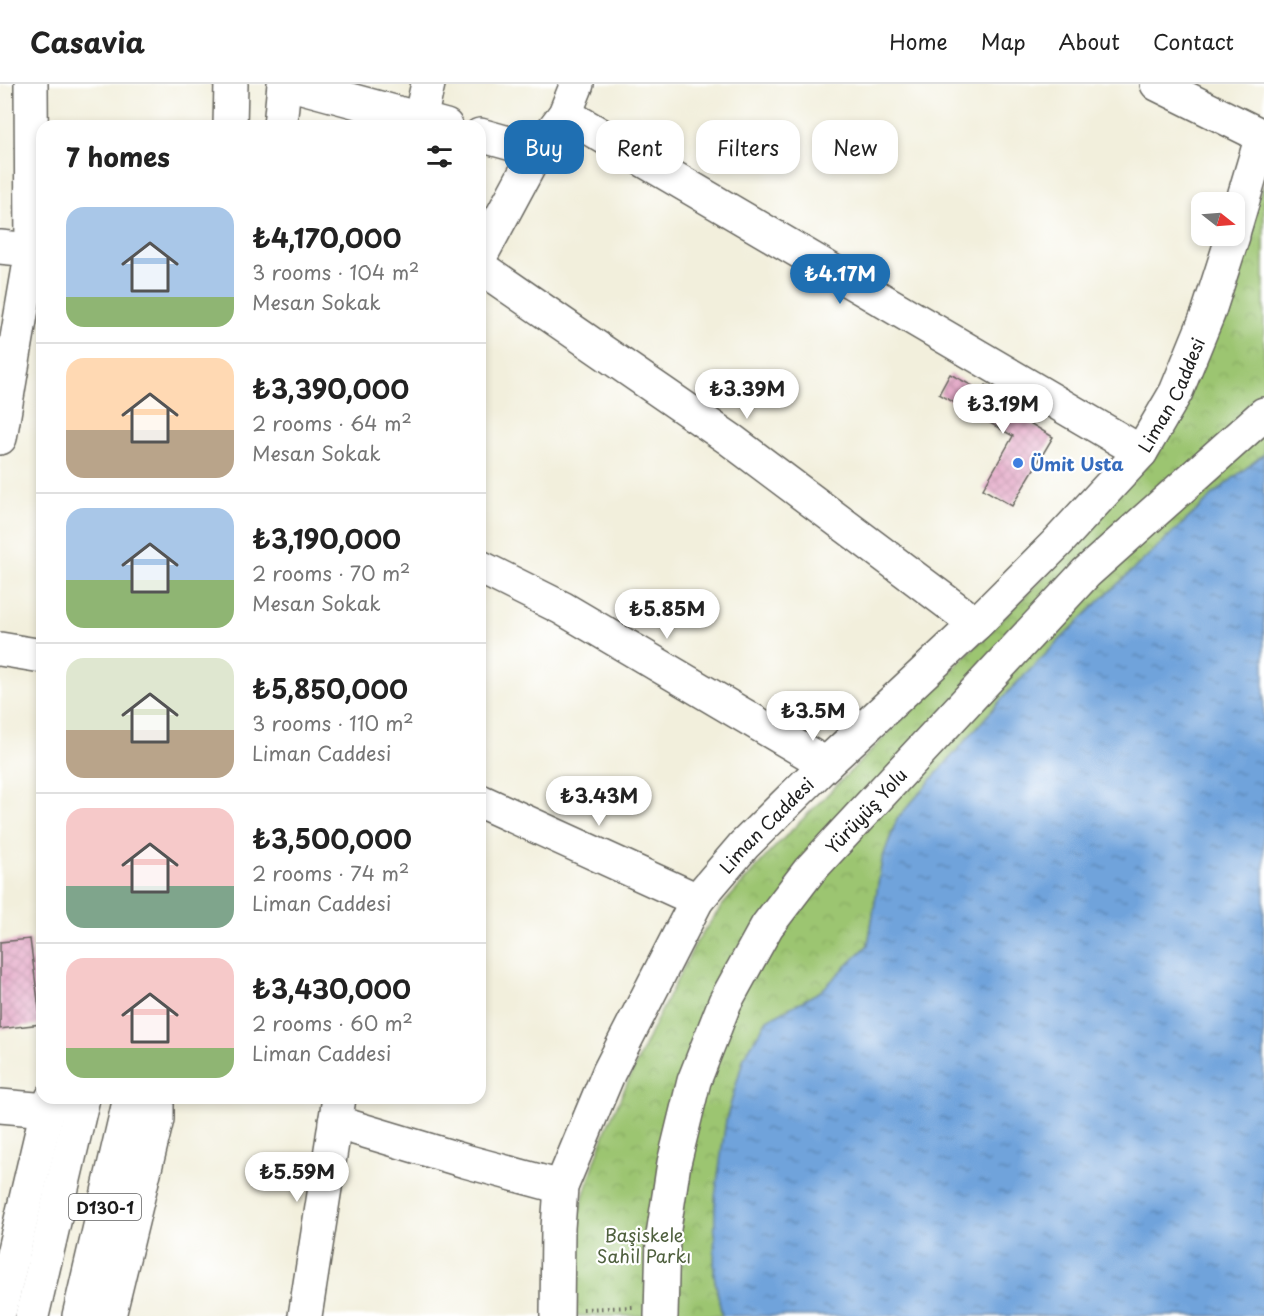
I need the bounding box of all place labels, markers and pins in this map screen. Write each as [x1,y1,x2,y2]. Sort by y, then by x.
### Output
pin: ₺4.17M [791,254,889,305]
pin: ₺3.39M [698,369,796,420]
pin: ₺3.19M [954,384,1052,435]
place label: Ümit Usta [1030,450,1124,477]
marker: Ümit Usta [1011,456,1025,470]
pin: ₺5.85M [618,589,716,640]
pin: ₺3.5M [771,691,855,742]
pin: ₺3.43M [550,776,648,827]
pin: ₺5.59M [248,1152,346,1203]

